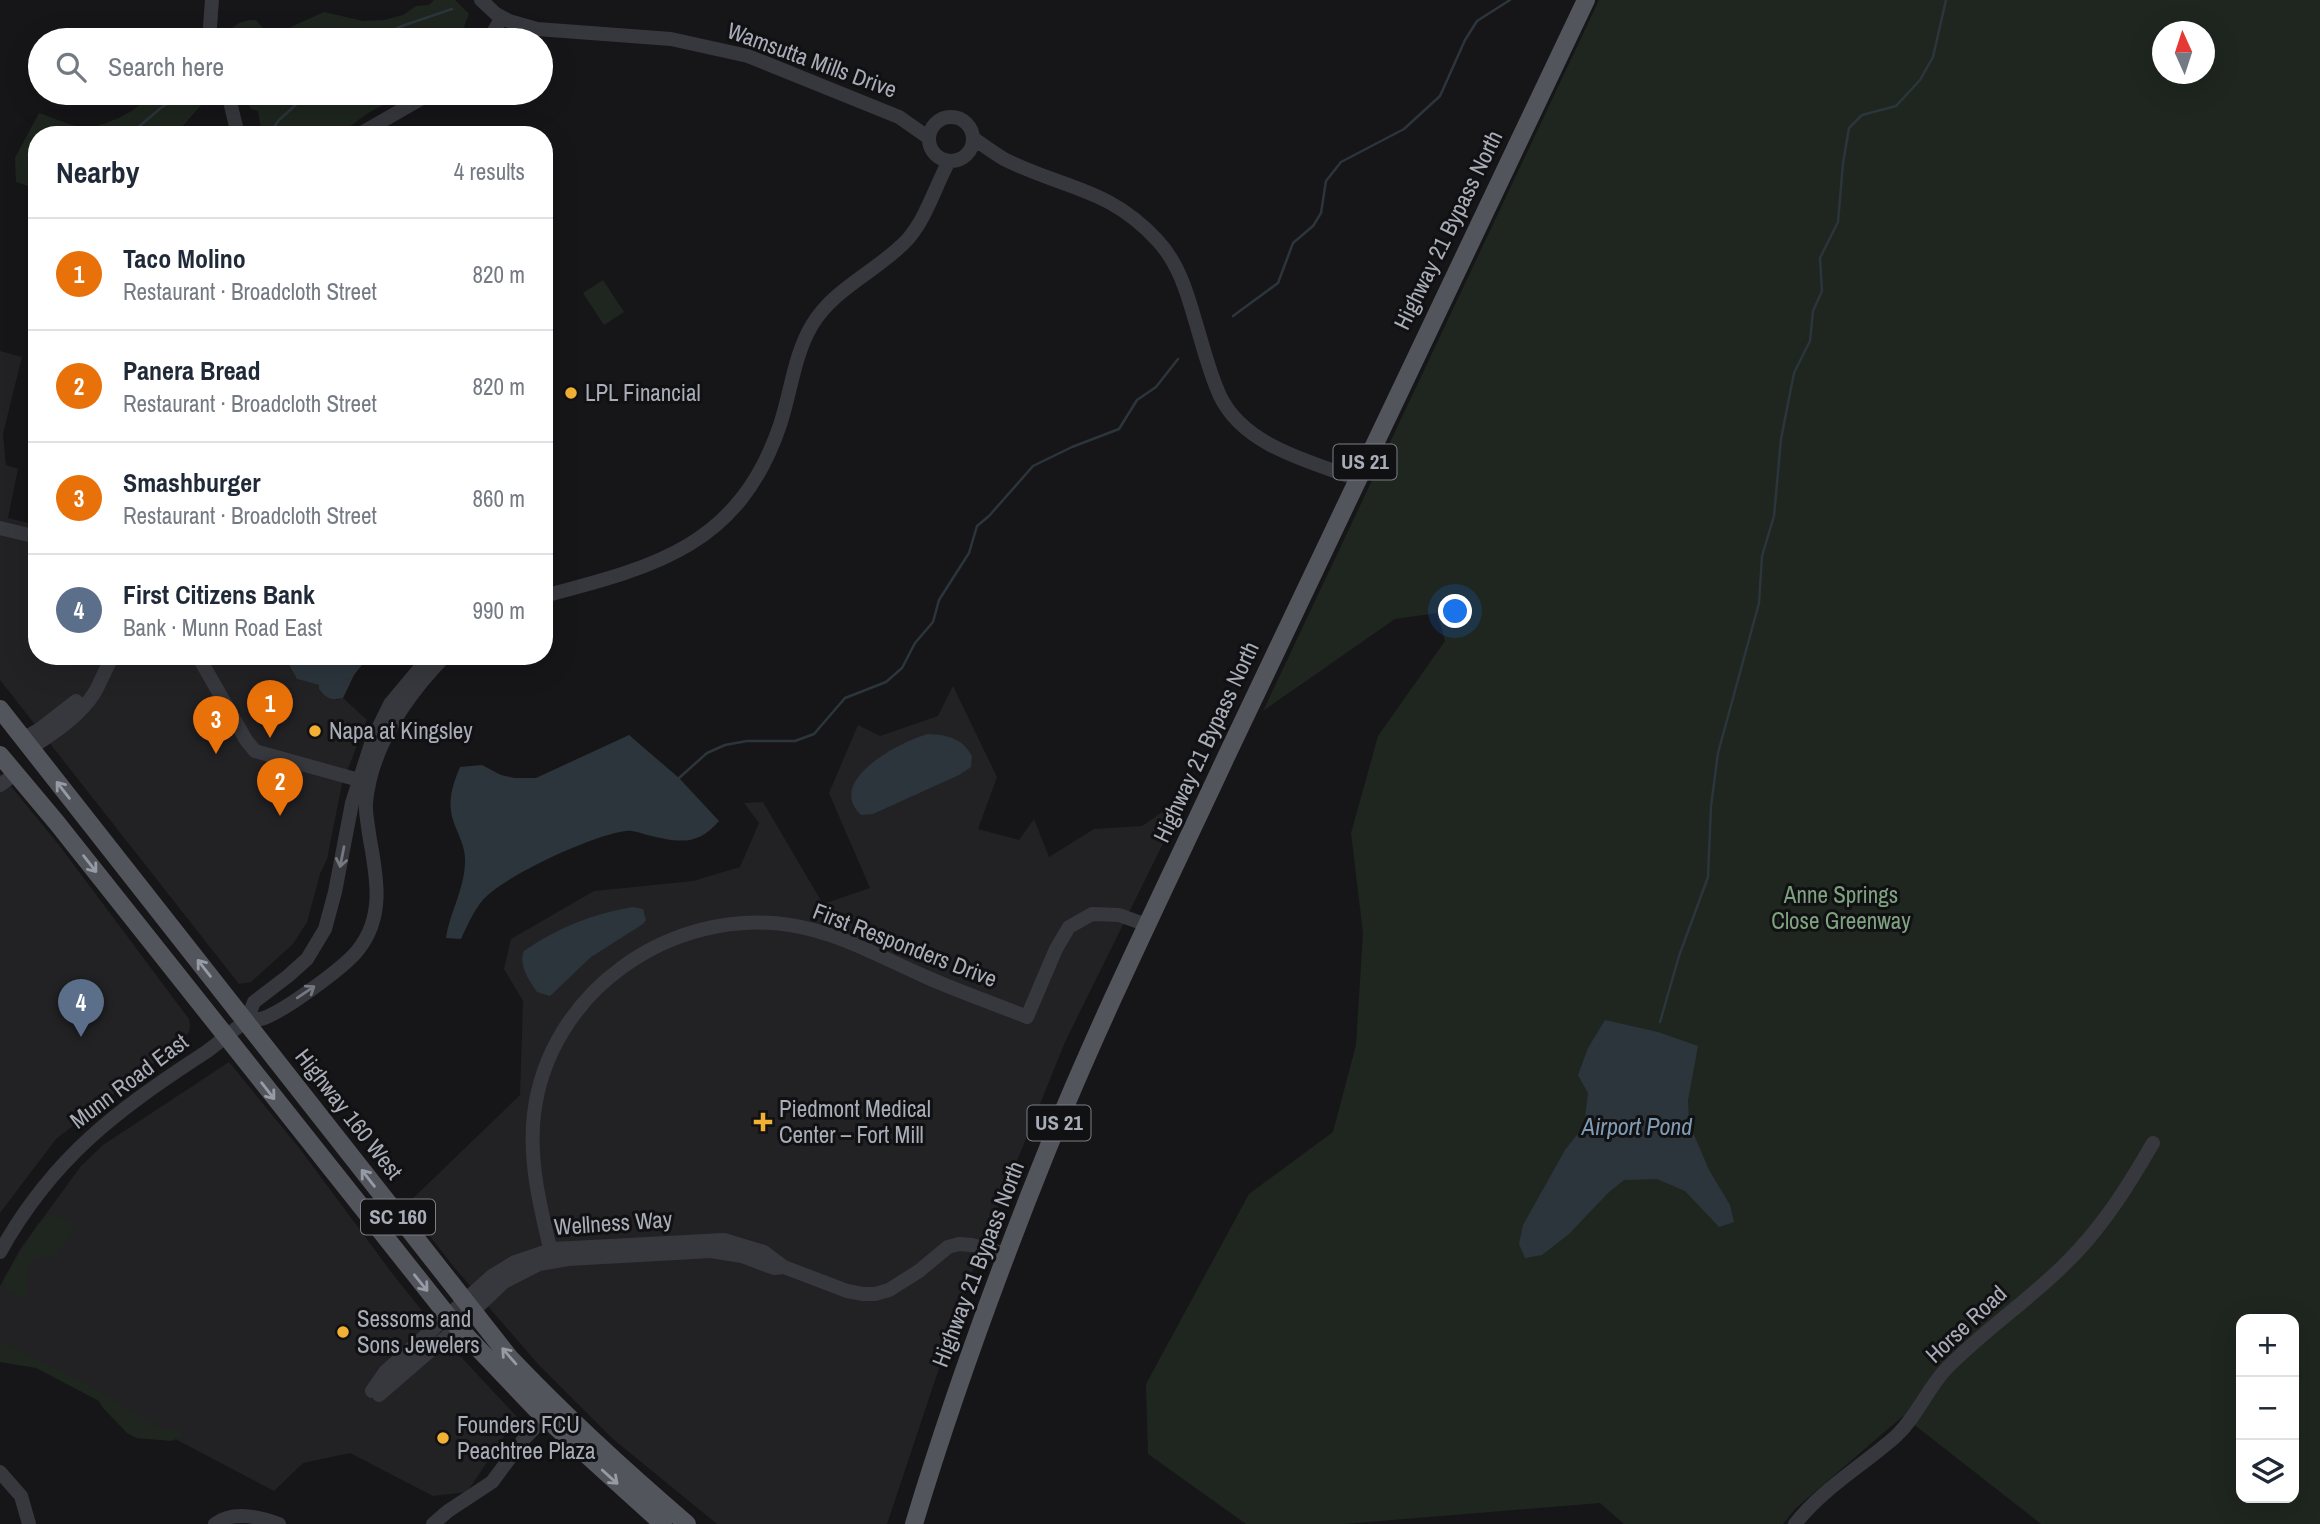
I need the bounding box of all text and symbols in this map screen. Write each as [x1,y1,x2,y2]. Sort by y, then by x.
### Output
street label: Wamsutta Mills Drive [723,14,901,105]
north arrow [2152,21,2215,84]
search box [28,28,553,105]
icon: search [52,48,90,86]
text: Search here [108,49,224,84]
street label: Highway 21 Bypass North [1386,125,1509,335]
text: Nearby [56,152,139,192]
text: 4 results [454,156,525,187]
text: Taco Molino [123,241,246,276]
text: 1 [74,259,84,290]
text: 820 m [473,259,525,290]
text: Restaurant · Broadcloth Street [123,276,377,307]
text: Panera Bread [123,353,260,388]
text: 2 [74,371,84,402]
text: 820 m [473,371,525,402]
place label: LPL Financial [585,377,701,408]
marker: LPL Financial [563,385,579,401]
text: Restaurant · Broadcloth Street [123,388,377,419]
road number: US 21 [1334,444,1396,480]
text: Smashburger [123,465,260,500]
text: 3 [74,483,84,514]
text: 860 m [473,483,525,514]
text: Restaurant · Broadcloth Street [123,500,377,531]
text: First Citizens Bank [123,577,315,612]
your location [1438,594,1472,628]
text: 4 [74,595,84,626]
text: 990 m [473,595,525,626]
text: Bank · Munn Road East [123,612,322,643]
street label: Highway 21 Bypass North [1145,636,1266,847]
pin: 1 [247,680,293,738]
pin: 3 [193,696,239,754]
place label: Napa at Kingsley [329,715,473,746]
marker: Napa at Kingsley [307,723,323,739]
pin: 2 [257,758,303,816]
one-way arrow [55,781,71,799]
one-way arrow [335,845,348,868]
one-way arrow [82,855,97,873]
park label: Anne Springs Close Greenway [1771,879,1911,936]
street label: First Responders Drive [809,895,1002,994]
one-way arrow [196,960,211,978]
pin: 4 [58,979,104,1037]
one-way arrow [296,985,315,999]
street label: Munn Road East [63,1026,194,1135]
street label: Highway 160 West [289,1042,410,1185]
one-way arrow [261,1082,276,1100]
place label: Piedmont Medical Center – Fort Mill [779,1093,931,1150]
road number: US 21 [1028,1106,1090,1140]
water label: Airport Pond [1581,1110,1693,1142]
marker: Piedmont Medical Center – Fort Mill [753,1112,773,1132]
street label: Highway 21 Bypass North [924,1156,1031,1371]
one-way arrow [360,1169,375,1188]
road number: SC 160 [361,1200,435,1234]
street label: Wellness Way [553,1203,674,1242]
one-way arrow [413,1273,428,1292]
street label: Horse Road [1918,1278,2013,1369]
place label: Sessoms and Sons Jewelers [357,1303,480,1360]
map controls [2236,1314,2299,1503]
button: + [2236,1314,2299,1377]
marker: Sessoms and Sons Jewelers [335,1324,351,1340]
one-way arrow [501,1348,517,1366]
button: − [2236,1377,2299,1440]
place label: Founders FCU Peachtree Plaza [457,1409,596,1466]
marker: Founders FCU Peachtree Plaza [435,1430,451,1446]
button: layers [2236,1440,2299,1503]
one-way arrow [601,1469,618,1486]

